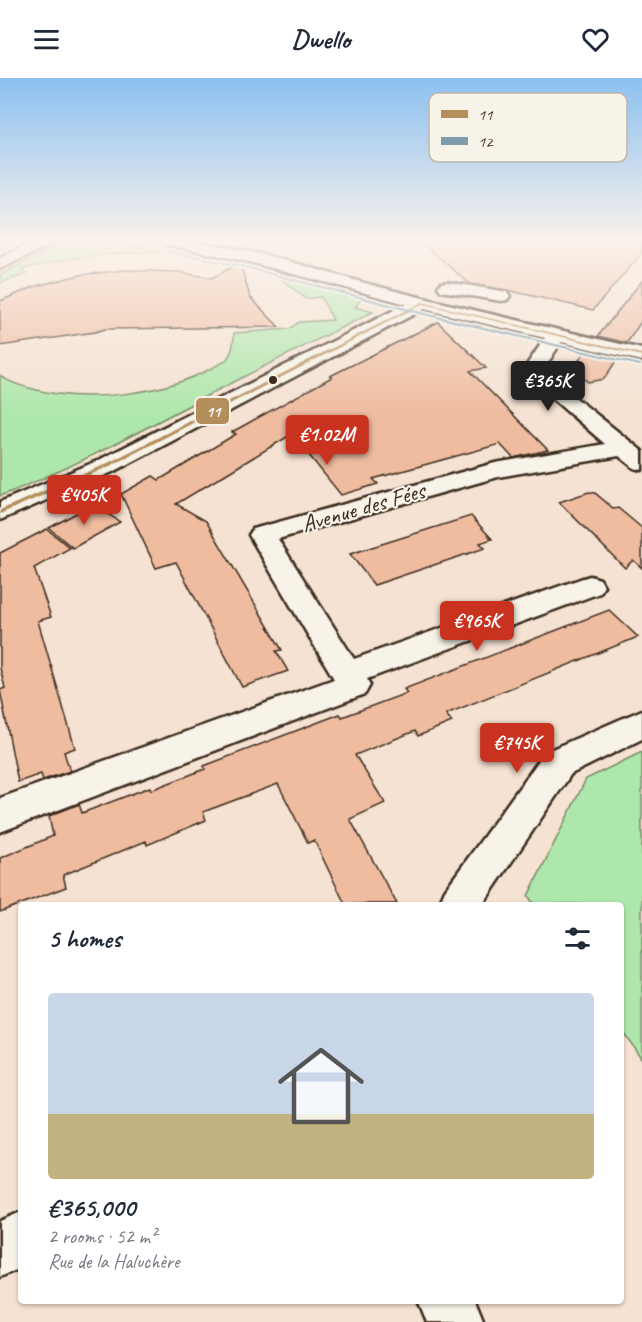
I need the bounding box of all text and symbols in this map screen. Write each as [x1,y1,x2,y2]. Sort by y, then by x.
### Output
text: Dwello [292,22,350,56]
icon: menu [30,23,63,56]
icon: heart [579,23,612,56]
legend [429,93,627,162]
text: 11 [478,105,493,125]
text: 12 [478,132,494,152]
pin: €365K [506,361,590,412]
text: €365K [525,368,571,393]
unlabelled marker [267,374,279,386]
line badge: 11 [195,397,230,425]
text: 11 [206,402,222,422]
pin: €1.02M [278,415,376,466]
text: €1.02M [300,422,354,447]
street label: Avenue des Fées [298,474,431,539]
pin: €405K [42,475,126,526]
text: €405K [61,482,107,507]
pin: €965K [435,601,519,652]
text: €965K [454,608,500,633]
pin: €745K [475,723,559,774]
text: €745K [494,730,540,755]
text: 5 homes [48,922,121,955]
icon: filters [561,922,594,955]
icon: home [267,1032,375,1140]
text: €365,000 [48,1191,135,1224]
text: 2 rooms · 52 m² [48,1224,156,1249]
text: Rue de la Haluchère [48,1249,179,1274]

